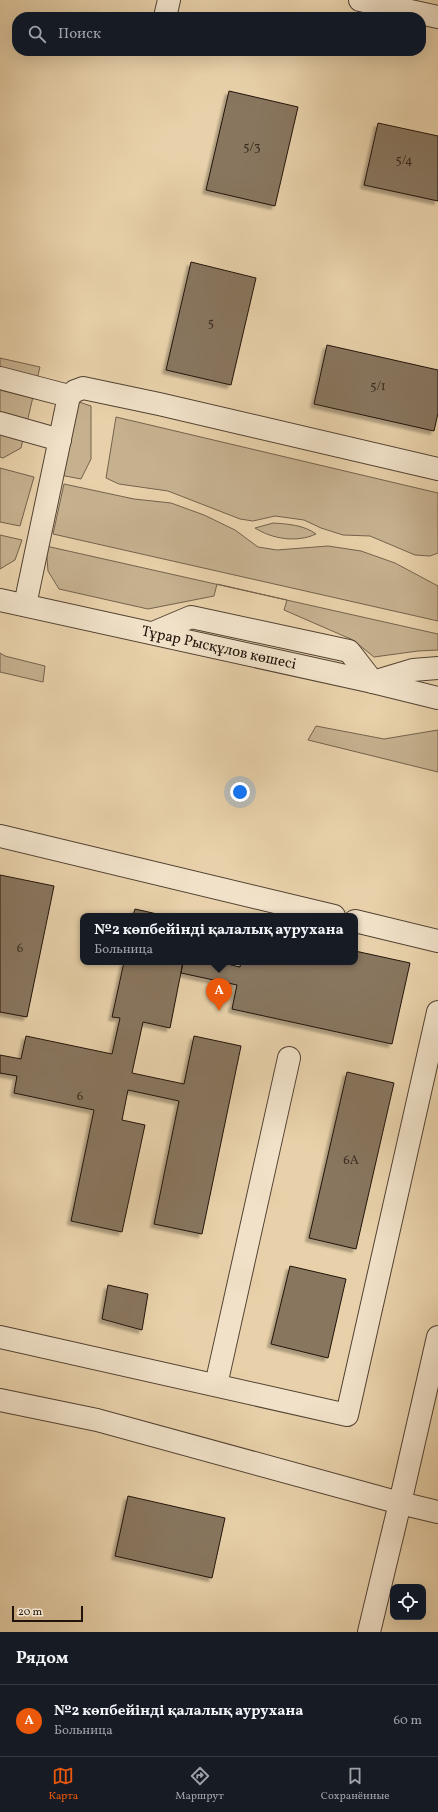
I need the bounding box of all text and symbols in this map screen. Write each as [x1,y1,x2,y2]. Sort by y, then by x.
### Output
search box [12,12,426,56]
icon: search [26,23,48,45]
text: Поиск [58,24,101,45]
house number: 5/3 [243,139,261,157]
house number: 5/4 [395,152,413,170]
house number: 5 [208,315,214,333]
house number: 5/1 [370,378,386,396]
street label: Тұрар Рысқұлов көшесі [139,621,298,675]
your location [230,782,250,802]
popup [80,913,358,965]
text: №2 көпбейінді қалалық аурухана [94,920,344,941]
house number: 6 [17,940,24,958]
text: Больница [94,941,153,959]
pin: A [206,978,232,1011]
house number: 6 [77,1088,84,1106]
house number: 6А [343,1152,359,1170]
map controls [390,1584,426,1620]
button: locate [390,1584,426,1620]
scale bar [12,1604,83,1623]
text: 20 m [18,1605,42,1620]
text: Рядом [16,1647,69,1670]
text: №2 көпбейінді қалалық аурухана [54,1701,303,1722]
text: A [24,1712,34,1730]
text: 60 m [394,1712,422,1730]
text: Больница [54,1722,113,1740]
tab: Карта [48,1765,78,1804]
tab: Маршрут [175,1765,224,1804]
tab: Сохранённые [321,1765,389,1804]

